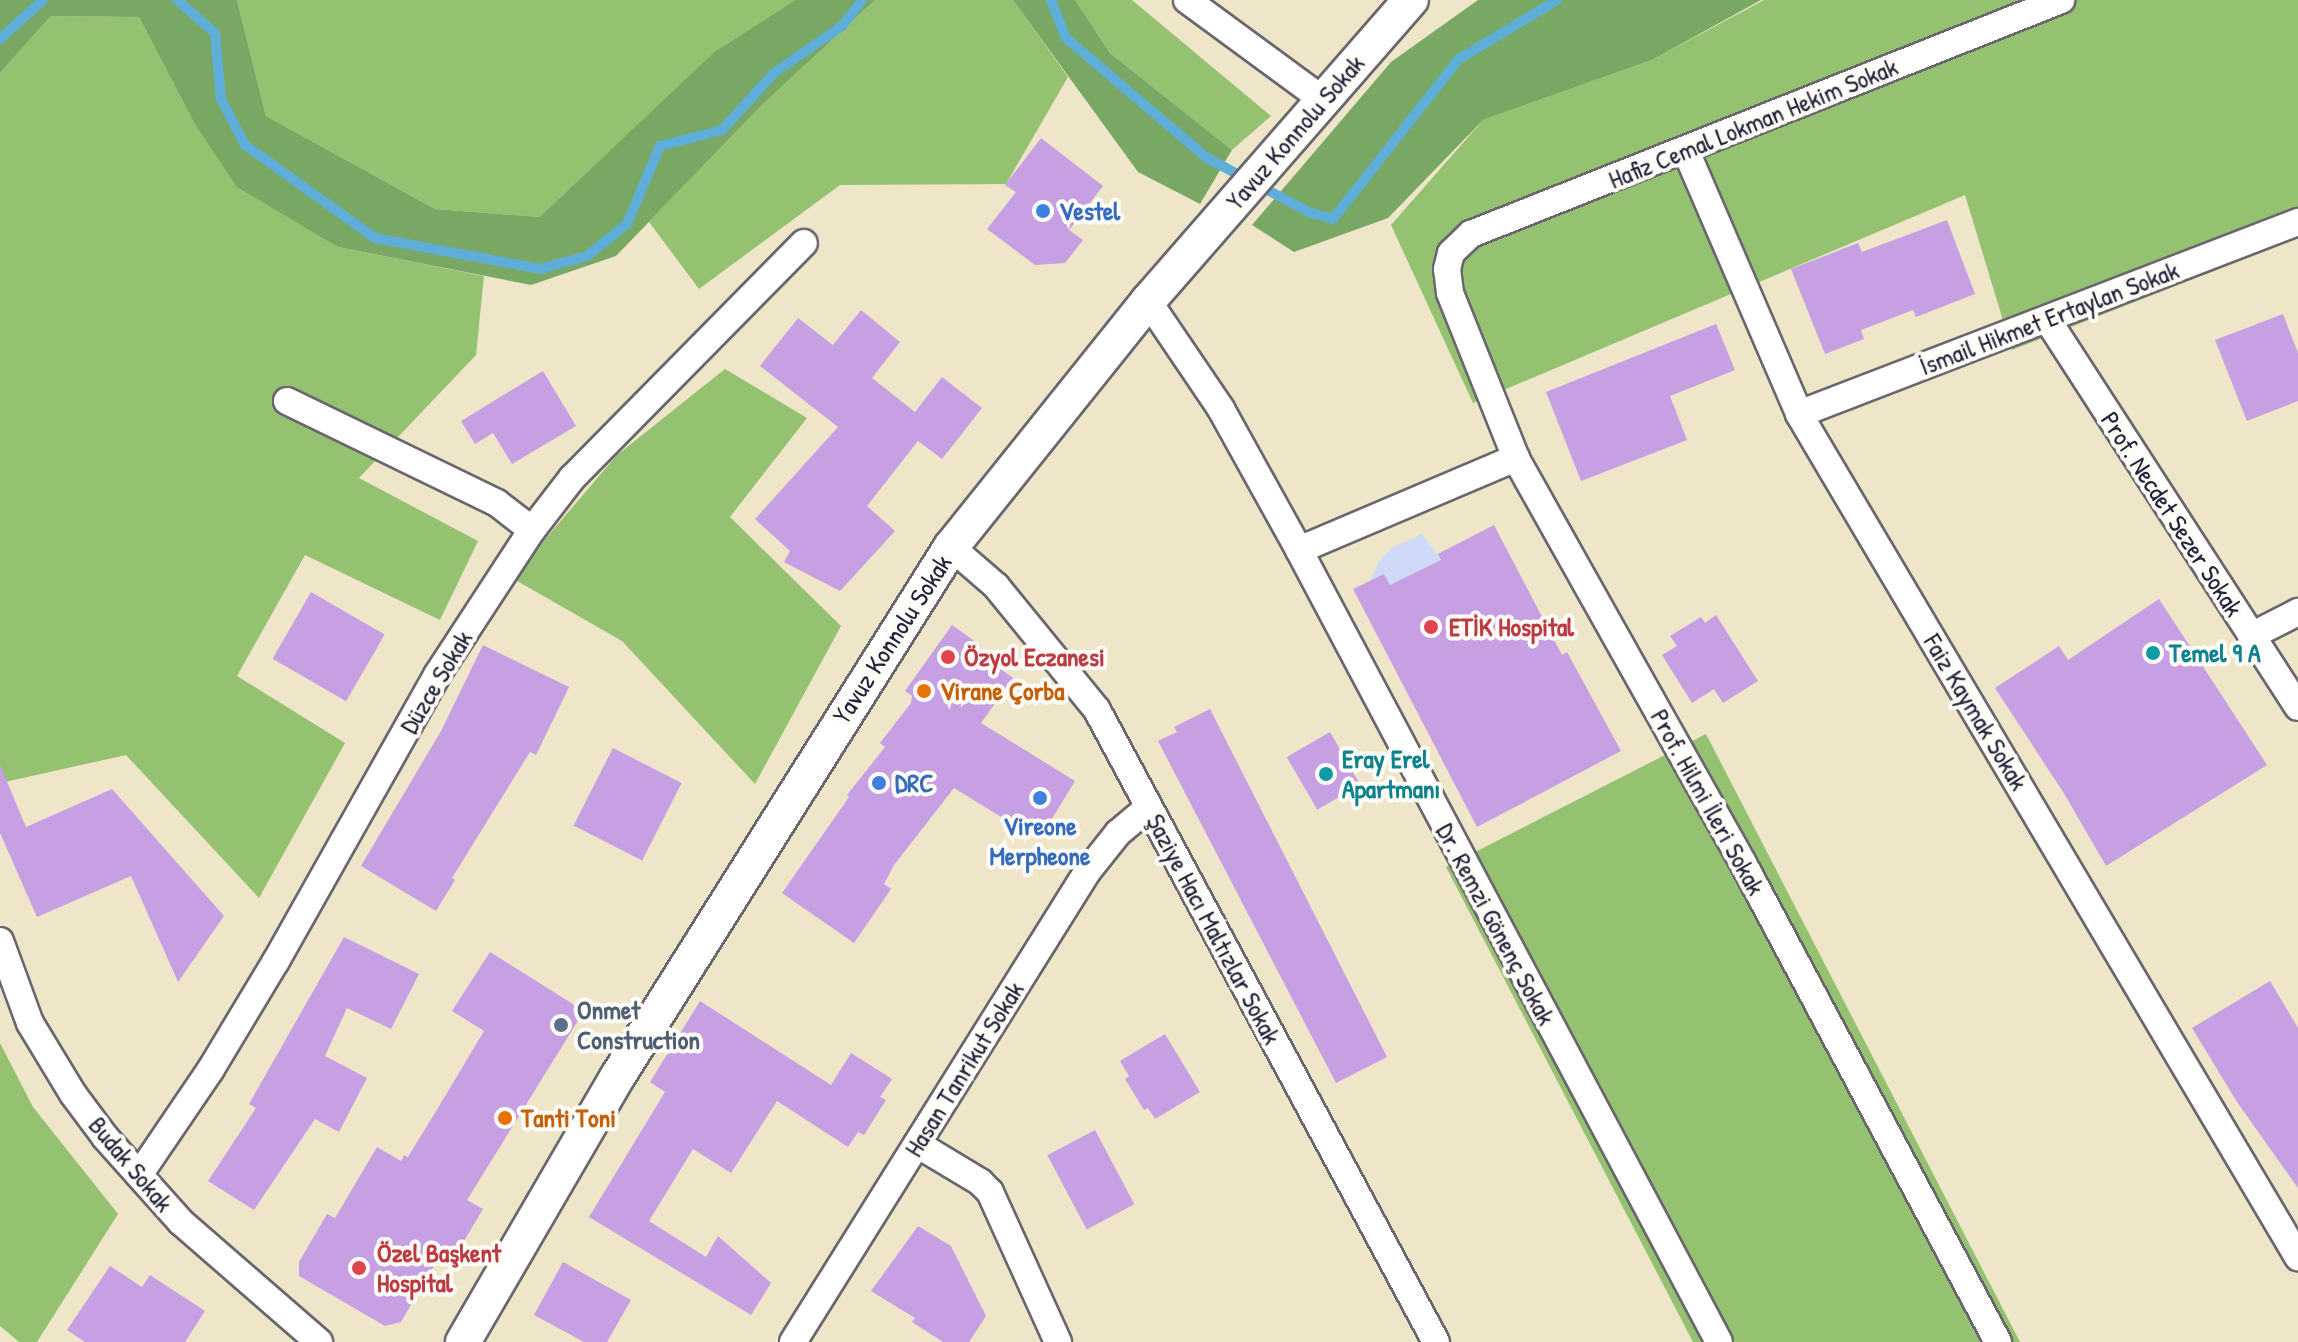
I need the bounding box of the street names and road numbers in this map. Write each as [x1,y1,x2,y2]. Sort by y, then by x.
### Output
street label: Yavuz Konnolu Sokak [1219,48,1371,216]
street label: Hafiz Cemal Lokman Hekim Sokak [1604,51,1902,195]
street label: İsmail Hikmet Ertaylan Sokak [1915,254,2183,382]
street label: Prof. Necdet Sezer Sokak [2094,406,2250,622]
street label: Yavuz Konnolu Sokak [826,549,958,729]
street label: Düzce Sokak [393,625,479,739]
street label: Faiz Kaymak Sokak [1917,628,2035,796]
street label: Prof. Hilmi İleri Sokak [1644,704,1772,900]
street label: Şaziye Hacı Maltızlar Sokak [1140,808,1288,1050]
street label: Dr. Remzi Gönenç Sokak [1430,818,1562,1030]
street label: Hasan Tanrikut Sokak [898,976,1030,1162]
street label: Budak Sokak [82,1110,180,1218]

